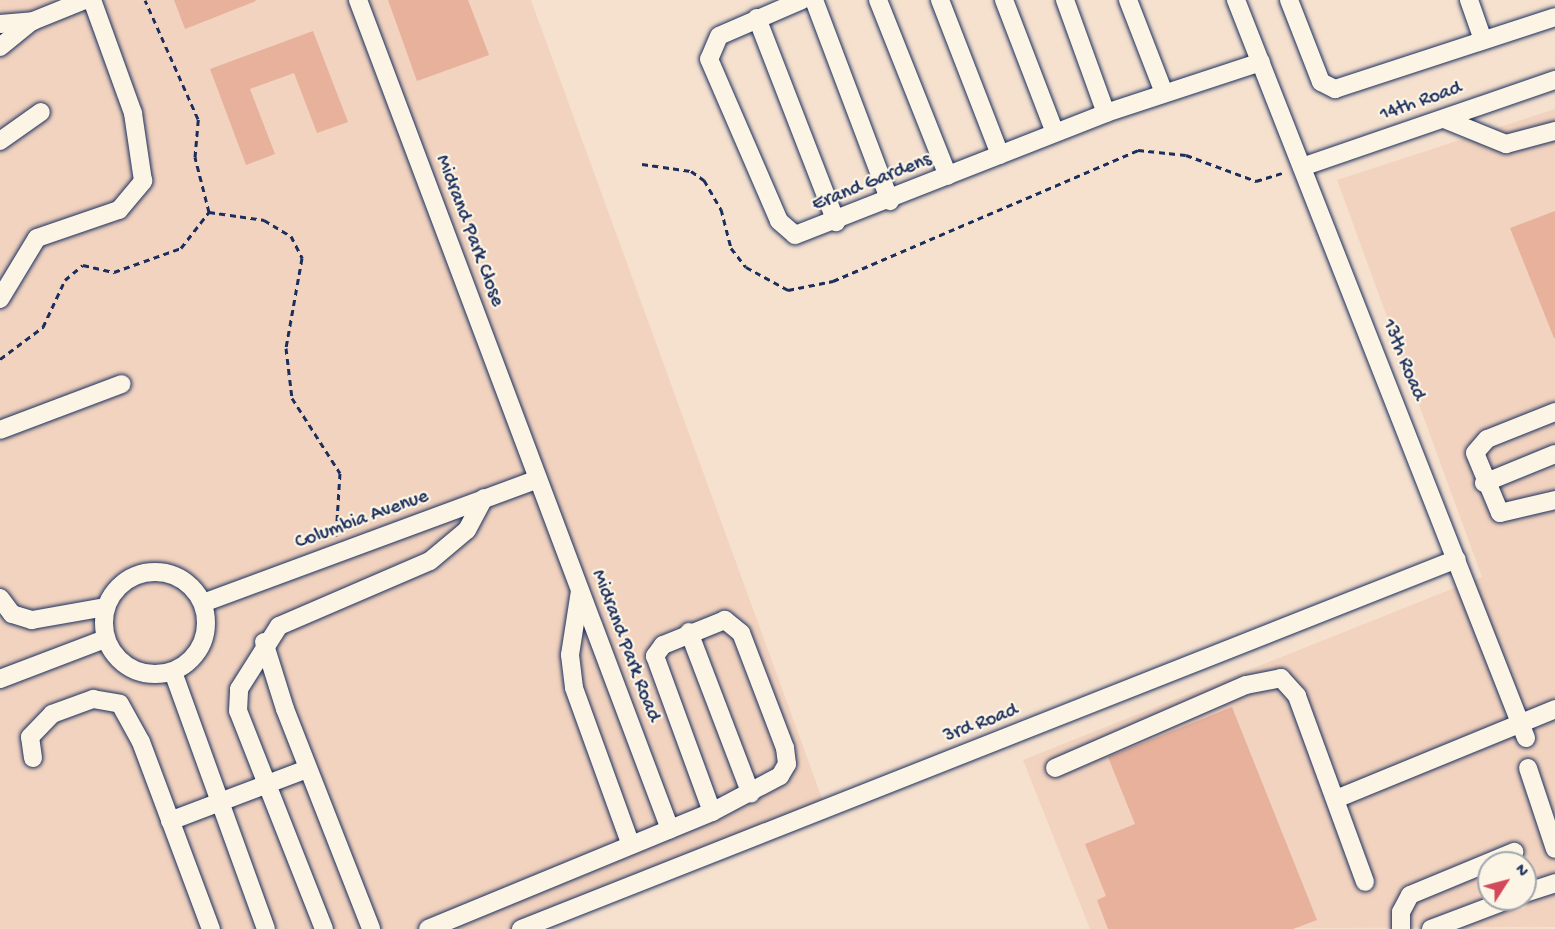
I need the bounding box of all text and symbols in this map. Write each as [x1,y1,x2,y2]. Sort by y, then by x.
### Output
street label: 14th Road [1377,77,1465,127]
street label: Erand Gardens [809,148,935,218]
street label: Midrand Park Close [429,152,509,310]
street label: 13th Road [1376,316,1430,404]
street label: Columbia Avenue [292,485,432,555]
street label: Midrand Park Road [585,567,665,725]
street label: 3rd Road [940,699,1022,749]
north arrow [1477,851,1537,911]
text: N [1510,861,1531,881]

